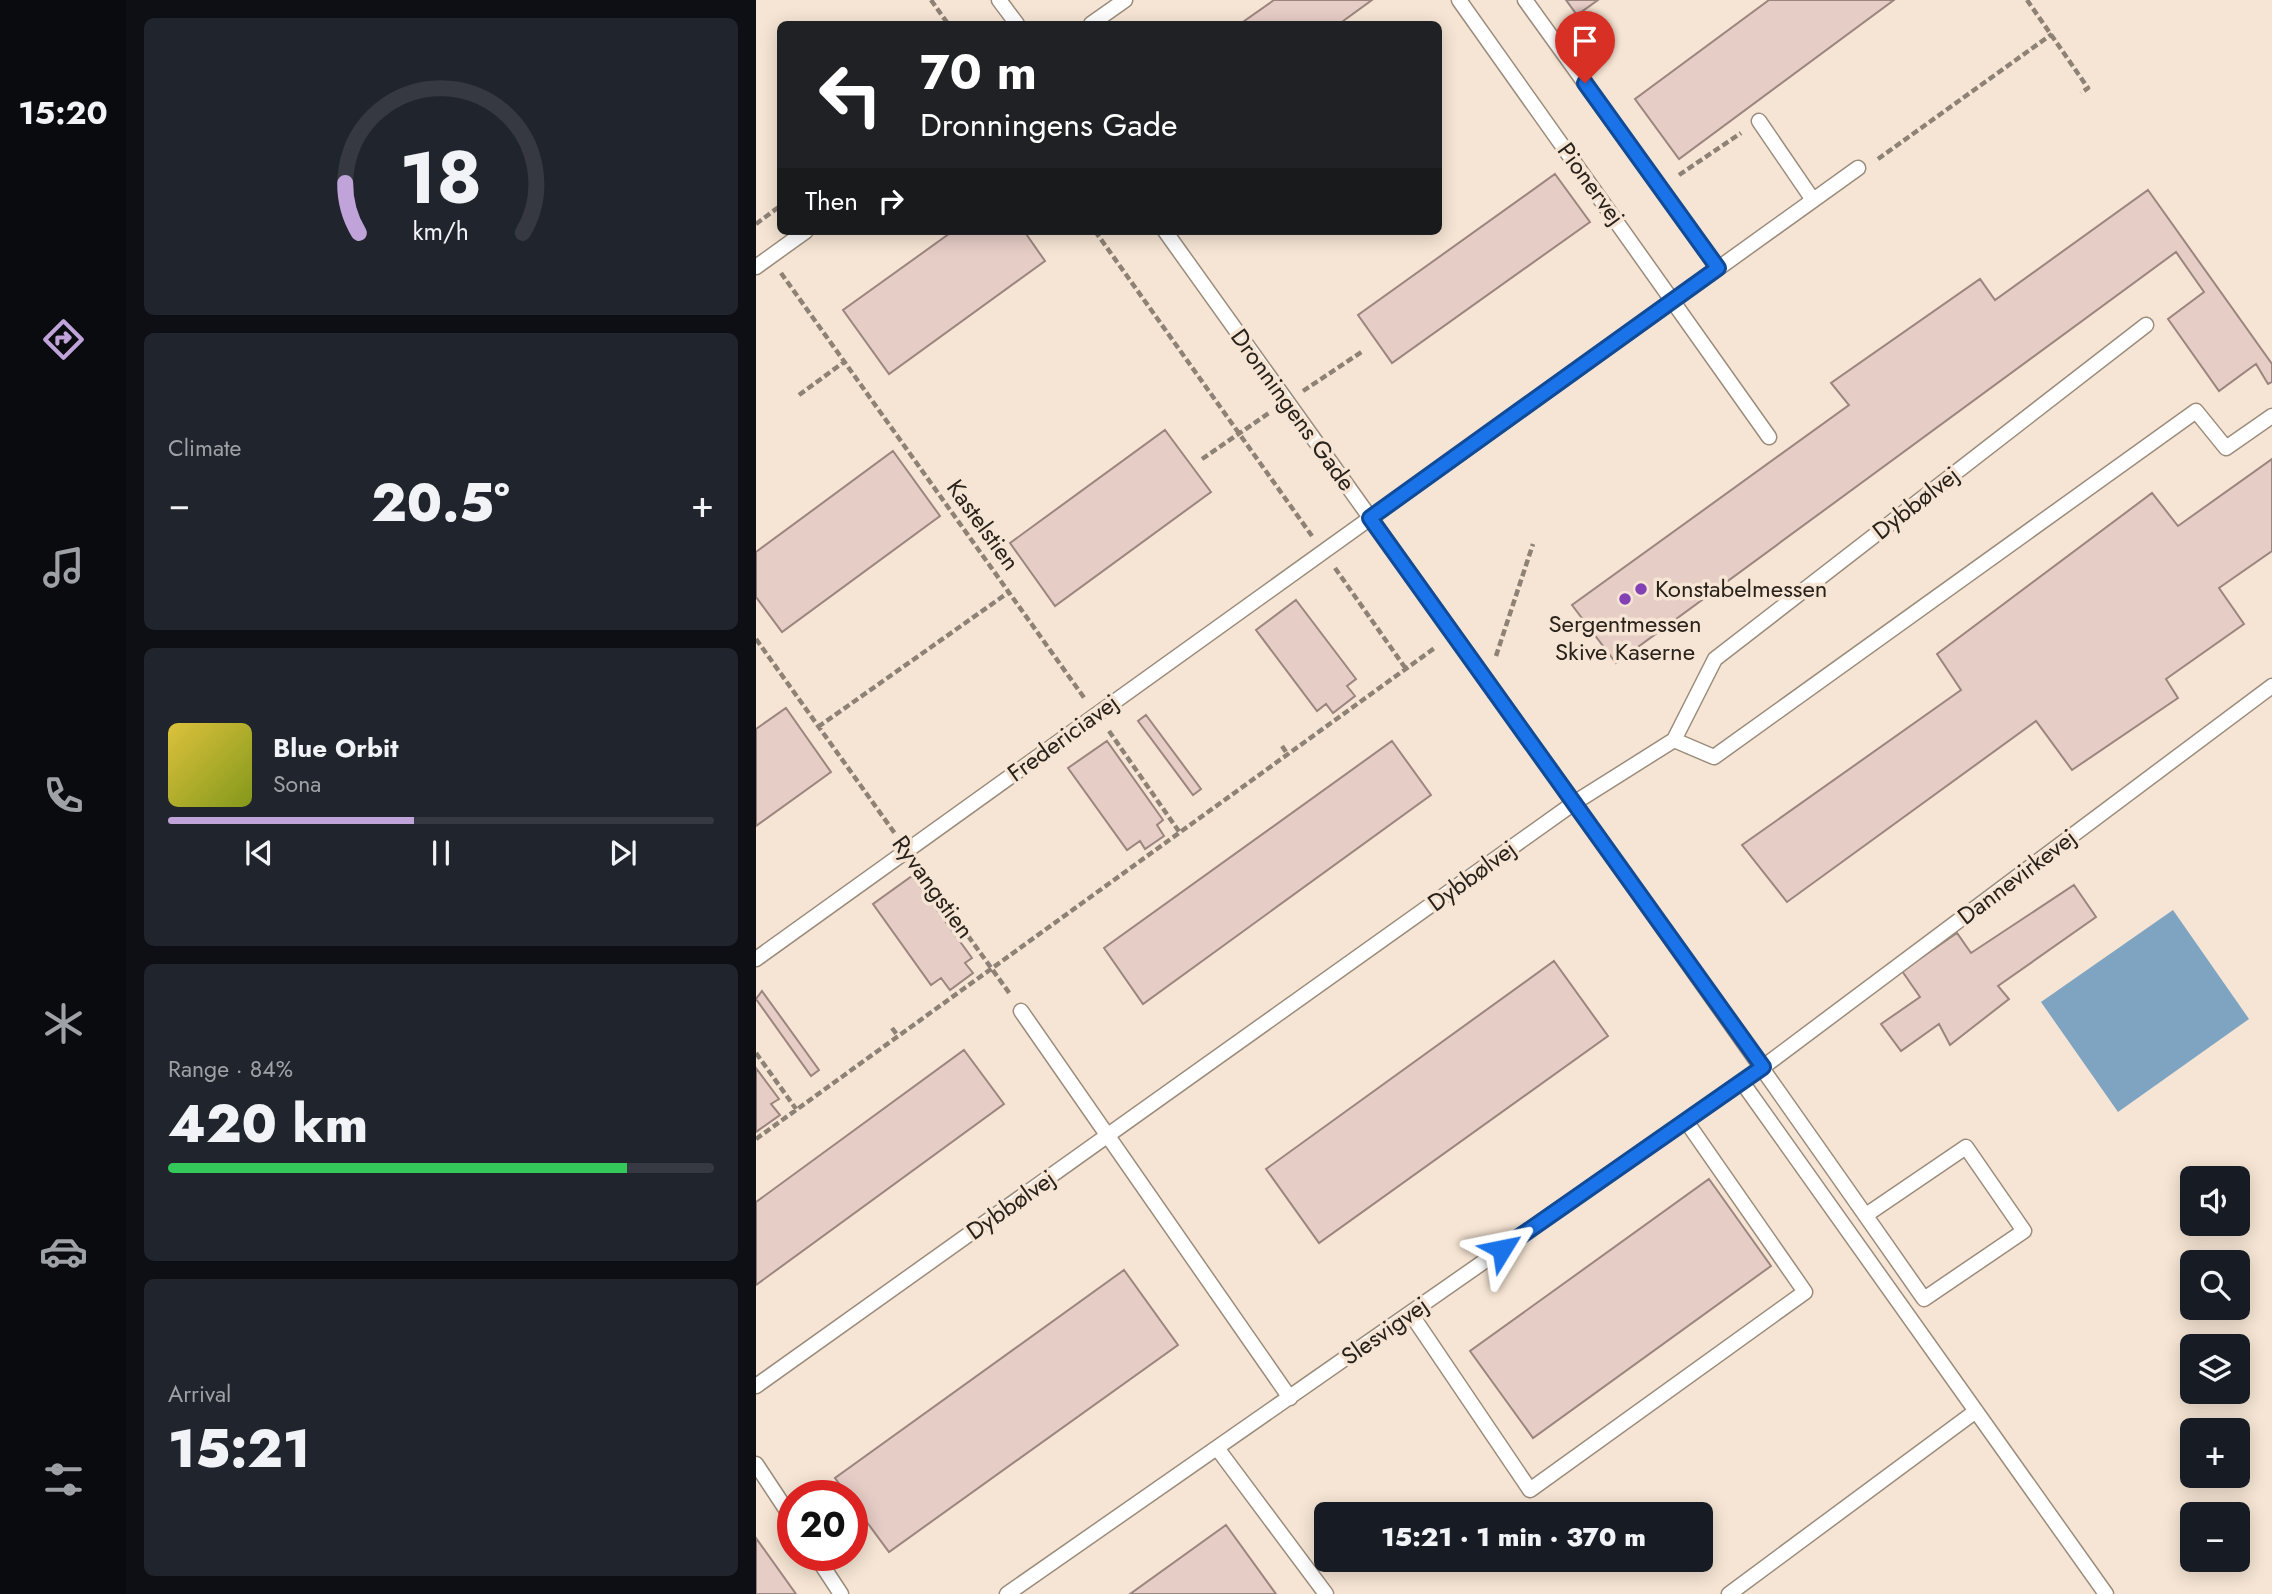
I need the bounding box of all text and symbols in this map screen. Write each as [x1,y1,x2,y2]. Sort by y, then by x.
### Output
pin [1555,11,1615,83]
icon: arrive [1566,22,1604,60]
text: 70 m [920,37,1037,107]
icon: left [805,49,896,140]
text: 15:20 [18,90,108,136]
text: Dronningens Gade [920,102,1177,148]
text: 18 [400,125,482,230]
street label: Pionervej [1549,135,1633,232]
text: Then [805,182,858,220]
icon: right [872,182,910,220]
text: km/h [413,212,469,248]
icon: directions [39,315,88,364]
street label: Dronningens Gade [1223,321,1364,498]
text: Climate [168,431,241,465]
street label: Dybbølvej [1865,457,1967,548]
text: 20.5° [371,465,510,541]
street label: Kastelstien [938,472,1028,577]
text: − [168,476,190,531]
text: + [691,476,714,531]
icon: music [39,543,88,592]
place label: Konstabelmessen [1655,571,1827,606]
marker: Konstabelmessen [1633,581,1649,597]
marker: Sergentmessen Skive Kaserne [1617,591,1633,607]
place label: Sergentmessen Skive Kaserne [1548,606,1702,669]
street label: Fredericiavej [1000,685,1126,790]
text: Blue Orbit [273,729,398,767]
text: Sona [273,767,321,801]
icon: phone [39,771,88,820]
street label: Dannevirkevej [1950,820,2083,933]
street label: Ryvangstien [884,828,983,945]
street label: Dybbølvej [1420,832,1523,920]
icon: previous [240,834,278,872]
icon: pause [422,834,460,872]
icon: next [604,834,642,872]
icon: climate [39,999,88,1048]
text: Range · 84% [168,1052,293,1086]
text: 420 km [168,1086,368,1162]
street label: Dybbølvej [959,1161,1062,1248]
map controls [2180,1166,2250,1572]
button: sound [2180,1166,2250,1236]
position arrow [1465,1212,1539,1286]
icon: car [39,1227,88,1276]
button: search [2180,1250,2250,1320]
street label: Slesvigvej [1334,1288,1436,1373]
button: layers [2180,1334,2250,1404]
text: Arrival [168,1377,231,1411]
text: 15:21 [168,1411,310,1487]
button: + [2180,1418,2250,1488]
icon: filters [39,1455,88,1504]
speed limit sign: 20 [777,1480,868,1571]
button: − [2180,1502,2250,1572]
text: 15:21 · 1 min · 370 m [1381,1518,1646,1556]

